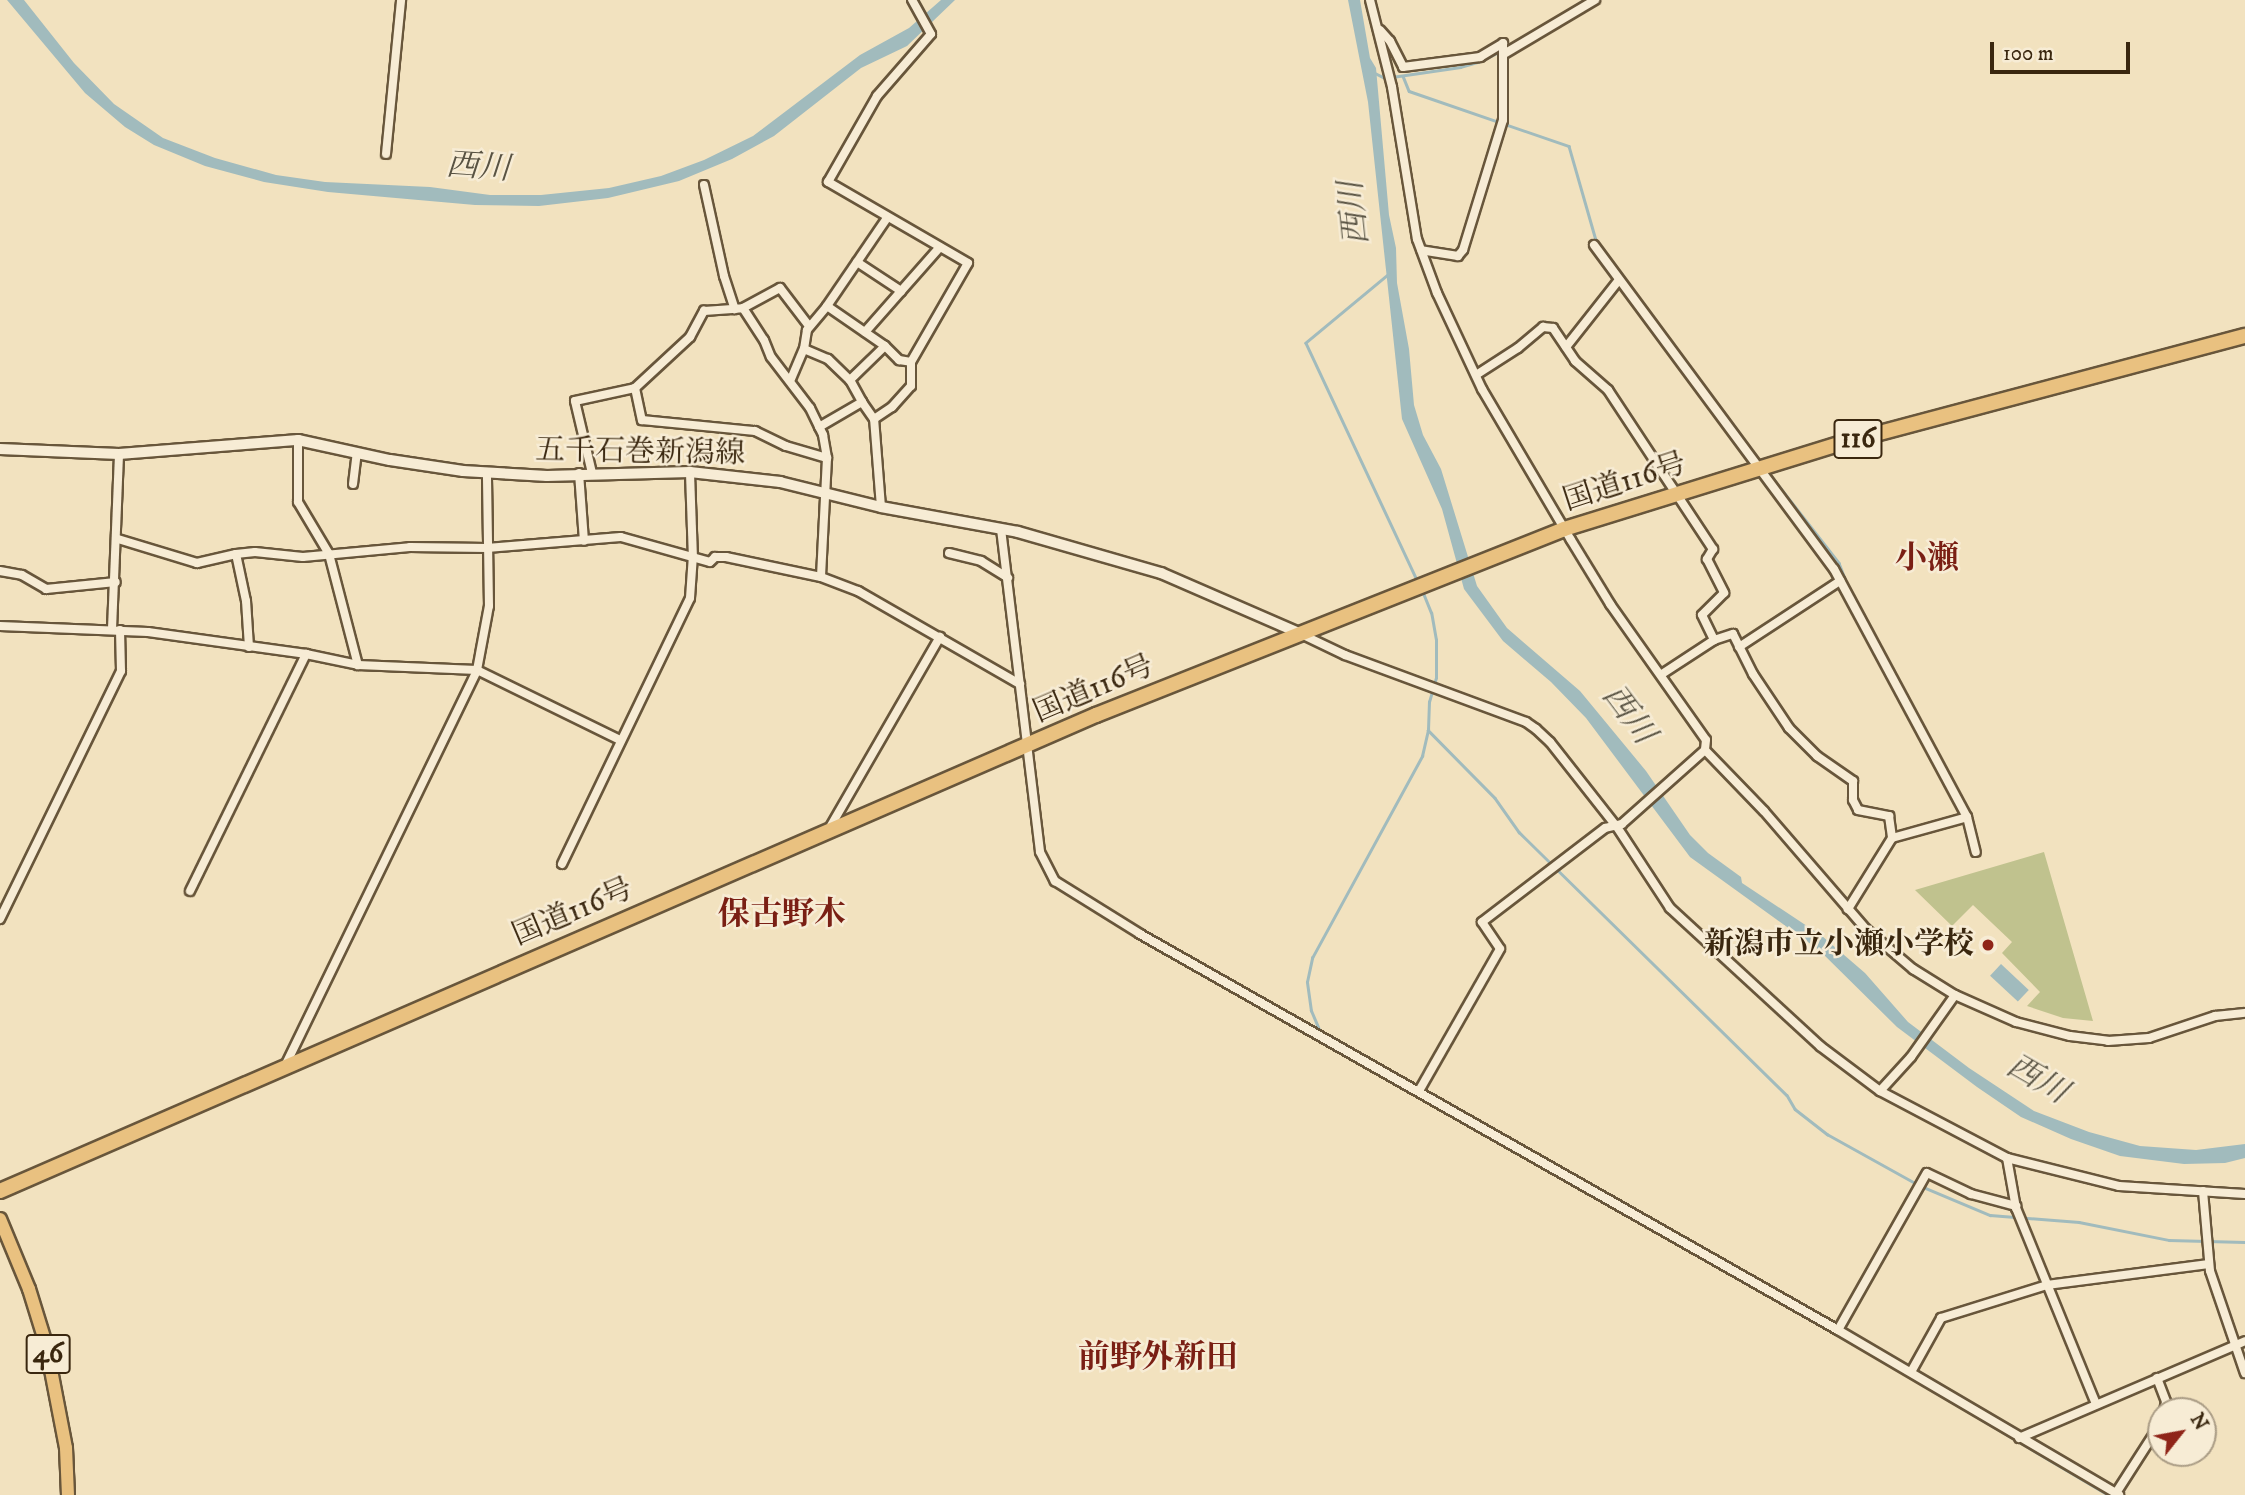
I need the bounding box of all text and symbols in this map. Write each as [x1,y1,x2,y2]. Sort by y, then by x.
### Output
scale bar [1993,28,2133,72]
text: 100 m [2003,41,2054,67]
water label: 西川 [445,147,511,189]
water label: 西川 [1333,179,1377,247]
road number: 116 [1832,414,1884,464]
street label: 五千石巻新潟線 [535,433,745,473]
street label: 国道116号 [1559,446,1691,520]
district label: 小瀬 [1895,540,1959,578]
street label: 国道116号 [1028,649,1160,731]
water label: 西川 [1593,678,1663,752]
street label: 国道116号 [507,872,639,954]
district label: 保古野木 [718,896,846,934]
place label: 新潟市立小瀬小学校 [1704,927,1974,963]
marker: 新潟市立小瀬小学校 [1980,937,1996,953]
water label: 西川 [2000,1047,2074,1113]
road number: 46 [25,1330,71,1378]
district label: 前野外新田 [1078,1339,1238,1377]
north arrow [2147,1397,2217,1467]
text: N [2185,1409,2213,1435]

